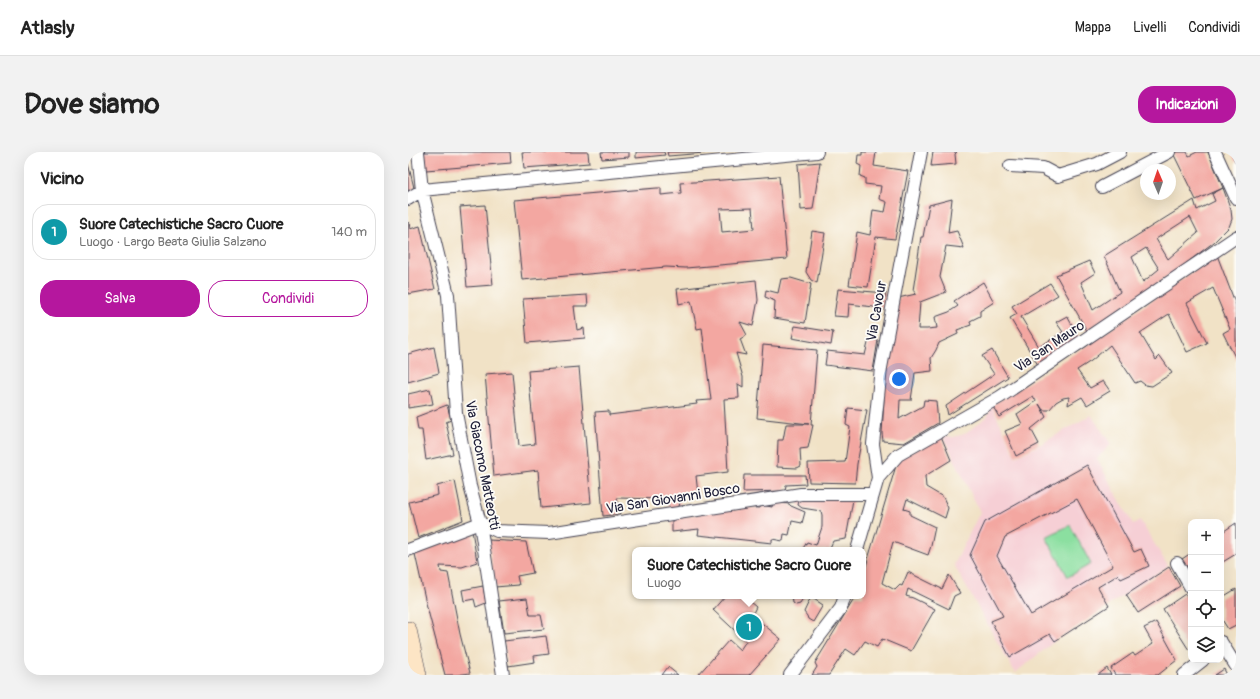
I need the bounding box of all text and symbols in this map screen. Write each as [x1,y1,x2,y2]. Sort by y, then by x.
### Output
text: Atlasly [20,16,74,40]
text: Mappa [1075,19,1111,36]
text: Livelli [1133,19,1166,36]
text: Condividi [1188,19,1240,36]
button: Indicazioni [1138,86,1236,123]
text: Dove siamo [24,87,160,122]
north arrow [1140,164,1176,200]
text: Vicino [40,168,84,189]
text: Suore Catechistiche Sacro Cuore [79,215,283,234]
text: 1 [51,224,57,240]
text: 140 m [331,224,367,240]
text: Luogo · Largo Beata Giulia Salzano [79,234,267,250]
street label: Via Cavour [863,279,890,343]
button: Salva [40,280,200,317]
button: Condividi [208,280,368,317]
street label: Via San Mauro [1011,316,1088,376]
your location [889,369,909,389]
street label: Via Giacomo Matteotti [462,399,504,532]
street label: Via San Giovanni Bosco [605,479,742,517]
map controls [1188,519,1224,663]
button: + [1188,519,1224,555]
popup [632,547,866,599]
button: − [1188,555,1224,591]
text: Suore Catechistiche Sacro Cuore [647,556,851,575]
text: Luogo [647,575,681,591]
button: locate [1188,591,1224,627]
pin: 1 [736,612,762,642]
button: layers [1188,627,1224,663]

